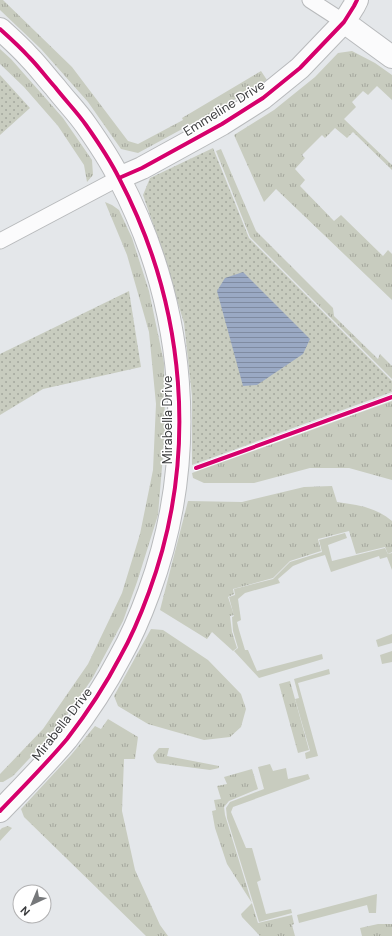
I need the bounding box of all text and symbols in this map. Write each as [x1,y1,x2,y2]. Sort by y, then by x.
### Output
street label: Emmeline Drive [180,76,268,140]
street label: Mirabella Drive [159,376,176,464]
street label: Mirabella Drive [28,684,96,764]
north arrow [12,884,52,924]
text: N [17,903,33,919]

